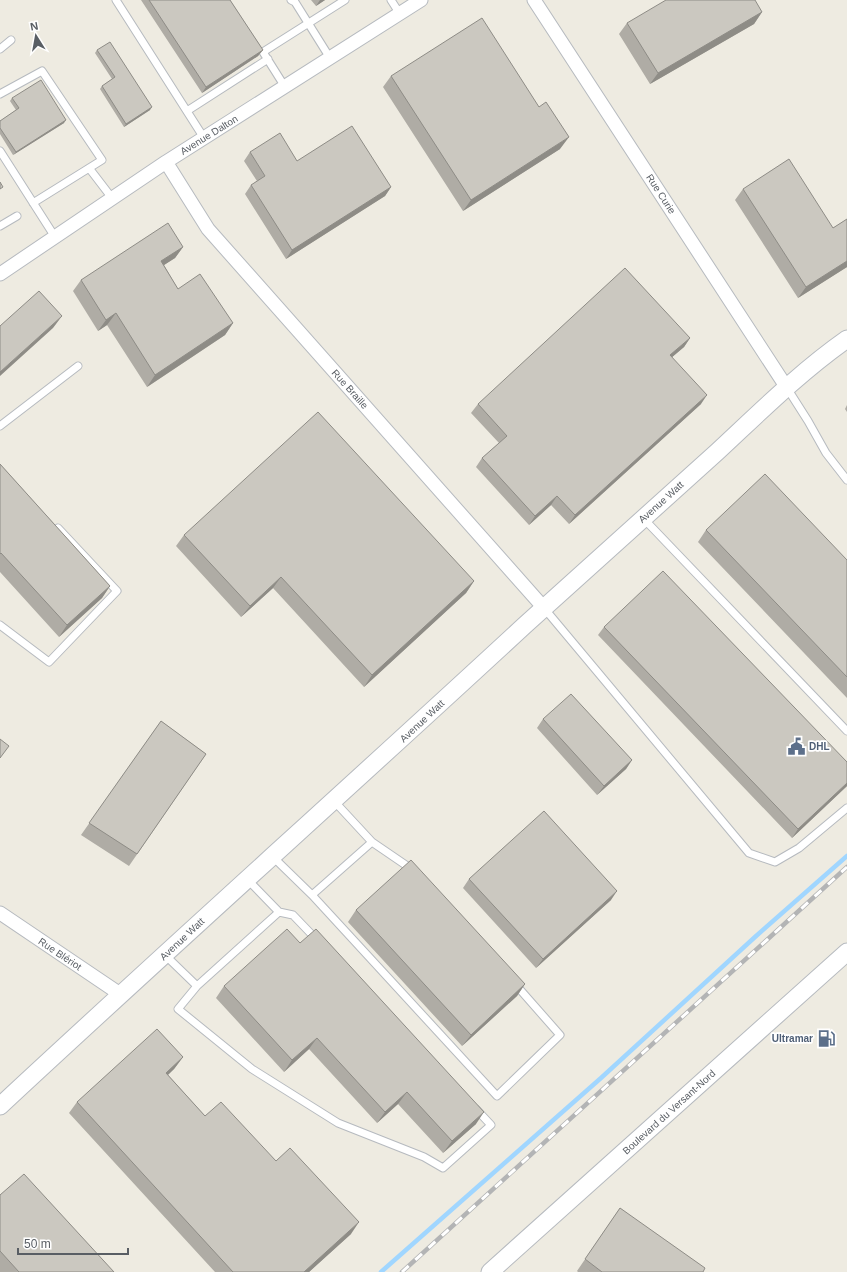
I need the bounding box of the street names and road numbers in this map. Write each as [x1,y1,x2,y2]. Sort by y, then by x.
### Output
street label: Avenue Dalton [178,113,240,157]
street label: Rue Curie [644,172,678,216]
street label: Rue Braille [330,367,371,411]
street label: Avenue Watt [636,479,686,525]
street label: Avenue Watt [398,697,447,744]
street label: Avenue Watt [158,915,207,962]
street label: Rue Blériot [36,936,84,973]
street label: Boulevard du Versant-Nord [620,1068,718,1156]

